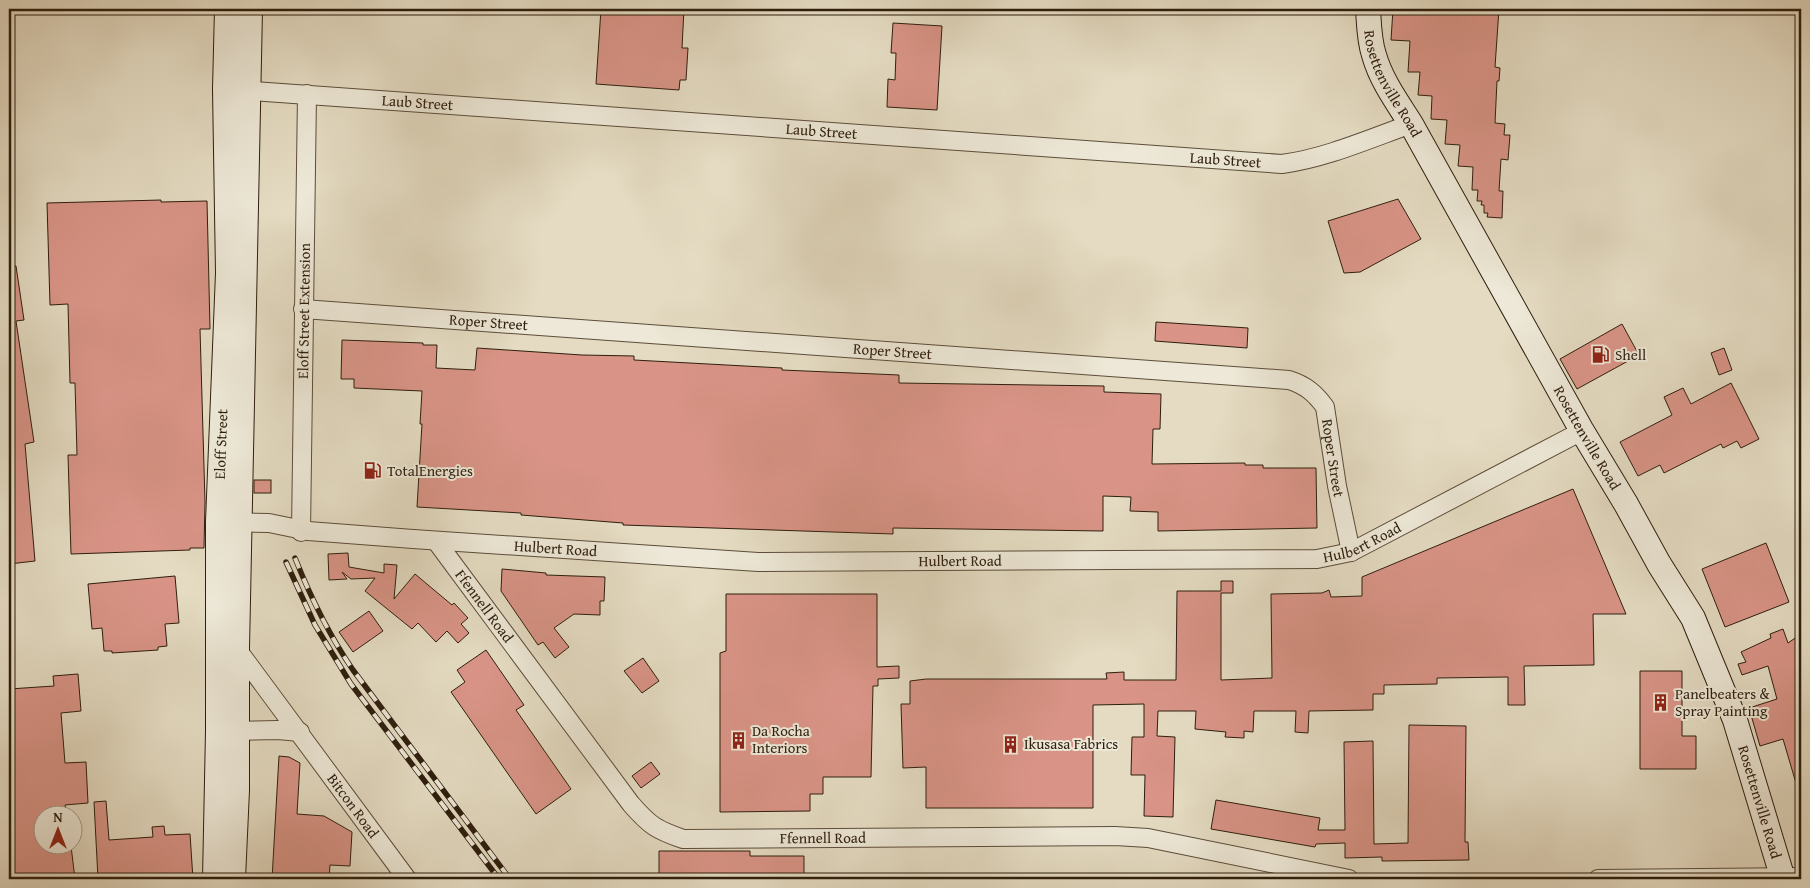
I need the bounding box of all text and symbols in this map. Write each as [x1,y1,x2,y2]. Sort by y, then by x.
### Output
street label: Rosettenville Road [1359,29,1427,141]
street label: Laub Street [381,89,455,115]
street label: Laub Street [785,118,859,144]
street label: Laub Street [1189,146,1263,173]
street label: Eloff Street Extension [292,242,315,379]
street label: Roper Street [448,309,529,335]
street label: Roper Street [852,338,933,364]
place label: Shell [1615,344,1646,365]
fuel station icon: Shell [1591,345,1611,365]
street label: Rosettenville Road [1549,382,1626,494]
street label: Eloff Street [209,408,233,480]
street label: Roper Street [1317,417,1350,500]
place label: TotalEnergies [387,460,473,481]
fuel station icon: TotalEnergies [363,461,383,481]
street label: Hulbert Road [1321,517,1404,567]
street label: Hulbert Road [513,535,598,561]
street label: Hulbert Road [918,550,1002,571]
street label: Ffennell Road [451,565,519,647]
place label: Panelbeaters & Spray Painting [1675,683,1770,721]
building icon: Panelbeaters & Spray Painting [1651,693,1671,713]
place label: Da Rocha Interiors [752,720,810,758]
building icon: Da Rocha Interiors [728,730,748,750]
place label: Ikusasa Fabrics [1024,733,1118,754]
building icon: Ikusasa Fabrics [1000,734,1020,754]
street label: Rosettenville Road [1733,743,1787,861]
street label: Bitcon Road [322,769,384,842]
north arrow [32,806,82,856]
text: N [53,807,63,827]
street label: Ffennell Road [780,827,866,848]

